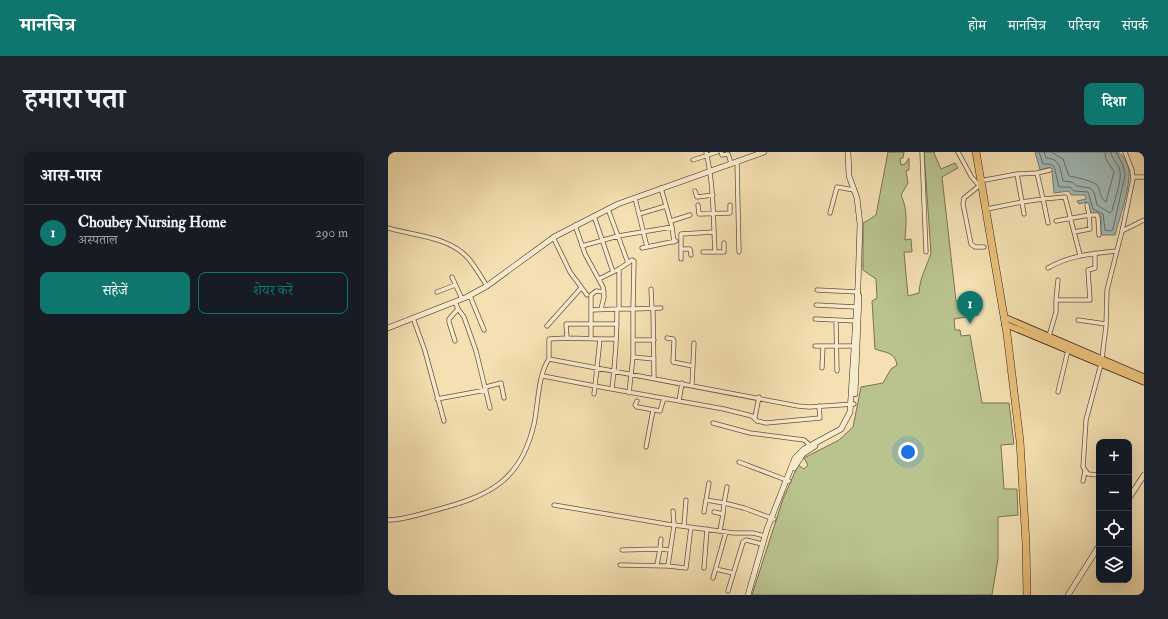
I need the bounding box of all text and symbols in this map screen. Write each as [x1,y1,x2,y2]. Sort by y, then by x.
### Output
text: मानचित्र [20,13,75,37]
text: होम [968,17,986,34]
text: मानचित्र [1008,17,1046,34]
text: परिचय [1068,17,1100,34]
text: संपर्क [1122,17,1148,34]
text: हमारा पता [24,82,125,117]
button: दिशा [1084,83,1144,125]
text: आस-पास [40,165,101,186]
text: Choubey Nursing Home [78,213,226,232]
text: 1 [51,225,55,241]
text: 290 m [315,225,348,241]
text: अस्पताल [78,232,118,248]
button: सहेजें [40,272,190,314]
button: शेयर करें [198,272,348,314]
pin: 1 [957,291,983,324]
map controls [1096,439,1132,583]
button: + [1096,439,1132,475]
your location [898,442,918,462]
button: − [1096,475,1132,511]
button: locate [1096,511,1132,547]
button: layers [1096,547,1132,583]

